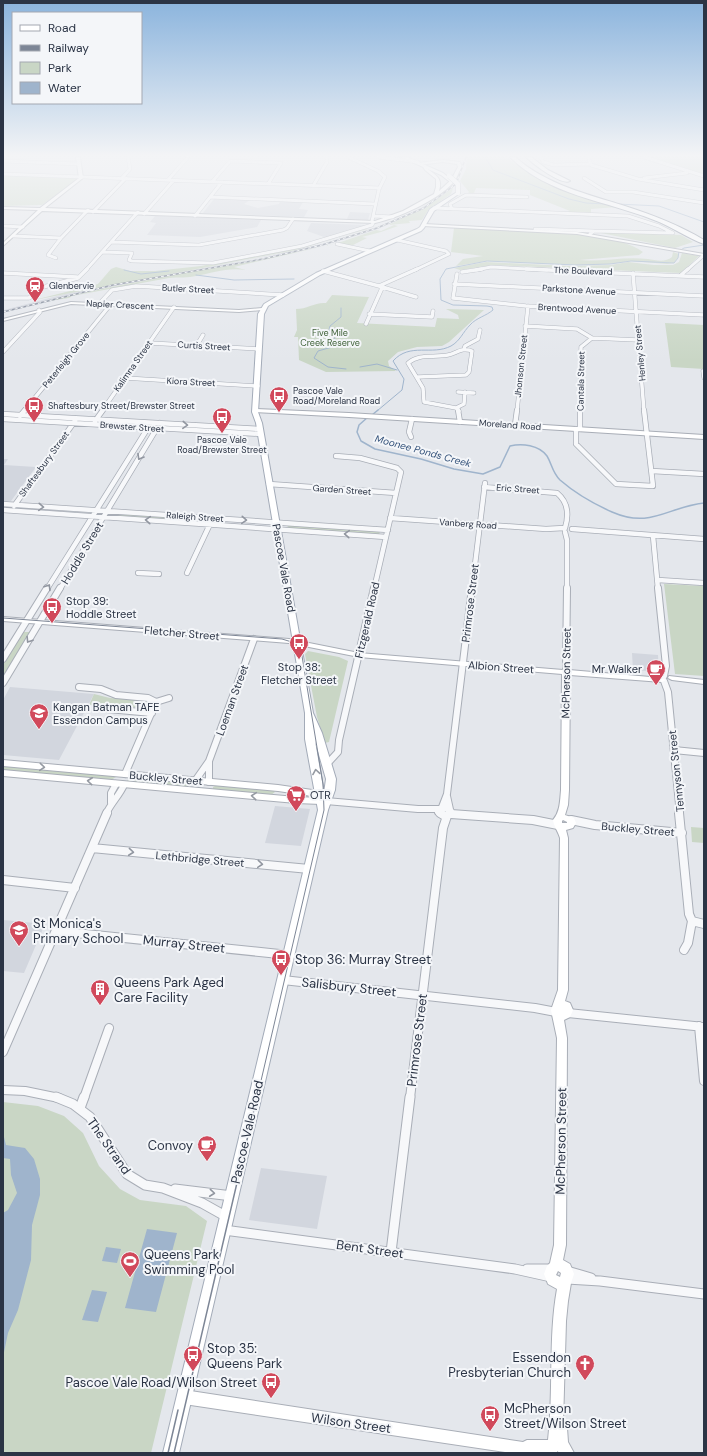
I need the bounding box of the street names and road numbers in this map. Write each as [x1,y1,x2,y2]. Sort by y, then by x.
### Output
street label: The Boulevard [553,264,613,278]
street label: Butler Street [161,282,215,296]
street label: Parkstone Avenue [542,282,616,298]
street label: Napier Crescent [86,297,155,313]
street label: Brentwood Avenue [538,301,616,317]
street label: Henley Street [632,324,648,382]
street label: Peterleigh Grove [40,330,92,390]
street label: Jhonson Street [512,334,530,398]
street label: Kalimna Street [111,338,155,394]
street label: Curtis Street [177,339,231,353]
street label: Cantala Street [574,351,588,411]
street label: Kiora Street [166,375,216,389]
street label: Moreland Road [479,417,542,433]
street label: Brewster Street [99,419,165,435]
street label: Shaftesbury Street [16,428,72,499]
street label: Eric Street [496,481,541,497]
street label: Garden Street [312,482,372,498]
street label: Raleigh Street [166,509,225,525]
street label: Vanberg Road [439,516,498,532]
street label: Hoddle Street [58,519,106,587]
street label: Pascoe Vale Road [269,523,299,613]
street label: Primrose Street [458,563,482,643]
street label: Fitzgerald Road [351,580,383,660]
street label: Fletcher Street [144,623,220,643]
street label: McPherson Street [558,627,574,719]
street label: Albion Street [467,658,535,676]
street label: Loeman Street [213,663,251,737]
street label: Tennyson Street [665,729,687,813]
street label: Buckley Street [129,768,203,788]
street label: Buckley Street [601,819,675,839]
street label: Lethbridge Street [155,848,245,870]
street label: Murray Street [142,931,226,957]
street label: Salisbury Street [301,974,397,1000]
street label: Primrose Street [403,993,431,1087]
street label: Pascoe Vale Road [227,1079,267,1185]
street label: McPherson Street [552,1087,570,1195]
street label: The Strand [83,1114,135,1178]
street label: Bent Street [335,1236,405,1262]
street label: Wilson Street [310,1409,392,1437]

